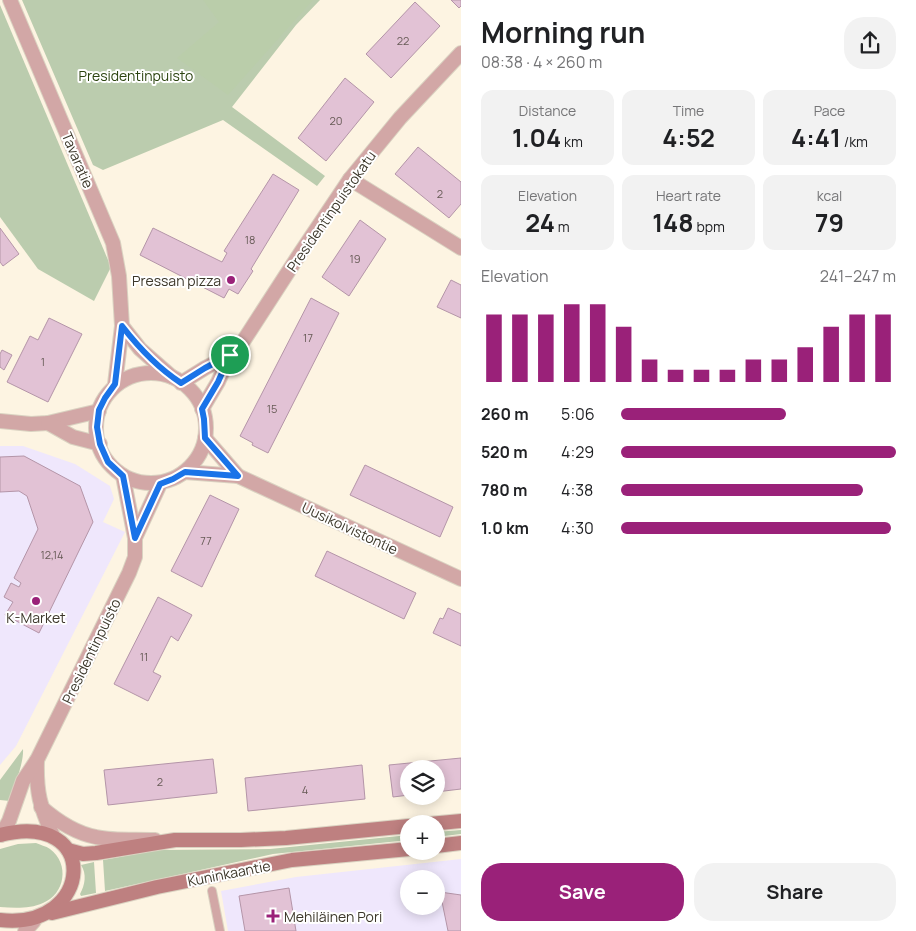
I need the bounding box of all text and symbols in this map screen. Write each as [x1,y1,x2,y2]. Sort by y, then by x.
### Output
text: Morning run [481,13,645,51]
button: share [844,17,896,69]
house number: 22 [397,33,409,48]
text: 08:38 · 4 × 260 m [481,51,602,73]
park label: Presidentinpuisto [79,66,193,85]
text: Distance [519,101,576,120]
text: Time [673,101,704,120]
text: Pace [814,101,845,120]
house number: 20 [330,113,342,128]
text: 1.04 [512,120,561,155]
text: 4:52 [662,120,715,155]
text: 4:41 [791,120,841,155]
street label: Tavaratie [58,129,98,191]
text: km [561,132,583,151]
text: /km [841,132,868,151]
street label: Presidentinpuistokatu [282,147,380,275]
house number: 2 [437,186,443,201]
text: Elevation [518,186,577,205]
text: Heart rate [656,186,721,205]
text: kcal [817,186,842,205]
text: 24 [525,205,555,240]
text: 148 [652,205,694,240]
text: 79 [815,205,844,240]
text: m [555,217,570,236]
text: bpm [694,217,725,236]
house number: 18 [245,232,255,247]
house number: 19 [349,251,361,266]
text: Elevation [481,265,549,287]
text: 241–247 m [820,265,896,287]
place label: Pressan pizza [132,271,221,290]
marker: Pressan pizza [225,274,237,286]
house number: 17 [303,330,313,345]
pin [209,334,251,376]
icon: arrive [216,341,244,369]
house number: 1 [41,354,45,369]
house number: 15 [267,401,277,416]
text: 260 m [481,403,529,425]
text: 5:06 [561,403,595,425]
text: 520 m [481,441,528,463]
text: 4:29 [561,441,594,463]
text: 780 m [481,479,527,501]
text: 4:38 [561,479,593,501]
street label: Uusikoivistontie [299,497,401,559]
text: 1.0 km [481,517,529,539]
text: 4:30 [561,517,594,539]
house number: 77 [200,533,212,548]
house number: 12,14 [41,547,63,562]
marker: K-Market [30,595,42,607]
street label: Presidentinpuisto [57,595,125,707]
place label: K-Market [6,608,66,627]
house number: 11 [140,649,148,664]
map controls [400,760,445,915]
button: layers [400,760,445,805]
house number: 2 [157,774,163,789]
house number: 4 [302,782,308,797]
button: + [400,815,445,860]
street label: Kuninkaantie [186,856,272,890]
button: Save [481,863,684,921]
button: Share [694,863,896,921]
button: − [400,870,445,915]
place label: Mehiläinen Pori [284,907,382,926]
marker: Mehiläinen Pori [266,909,280,923]

